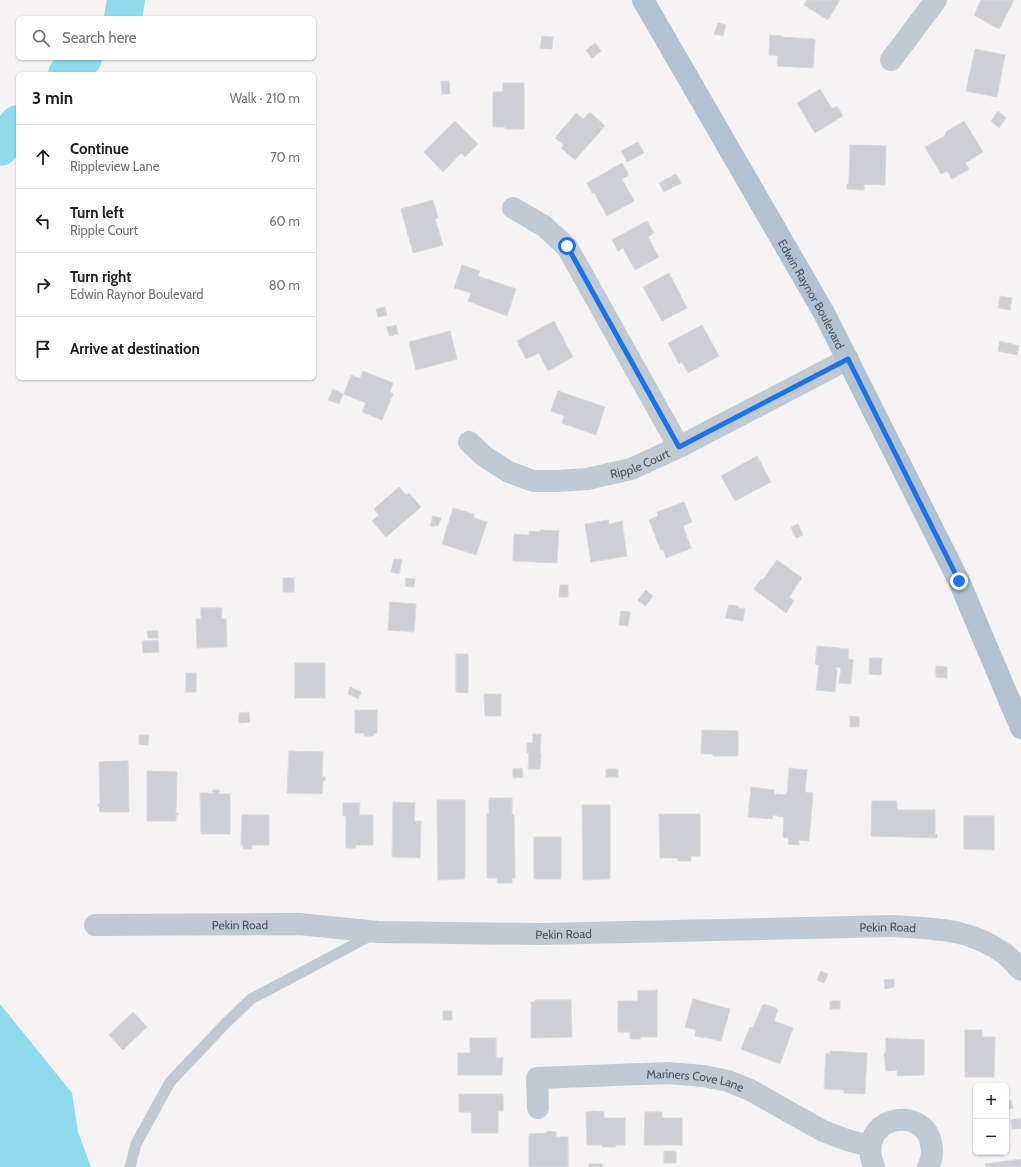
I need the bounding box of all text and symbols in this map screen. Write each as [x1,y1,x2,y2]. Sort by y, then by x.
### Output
search box [16,16,316,60]
icon: search [30,27,52,49]
text: Search here [62,29,137,47]
text: 3 min [32,88,73,108]
text: Walk · 210 m [230,90,300,106]
text: Continue [70,140,129,158]
icon: ahead [32,146,54,168]
text: 70 m [270,149,300,165]
text: Rippleview Lane [70,158,159,174]
text: Turn left [70,204,124,222]
icon: left [32,210,54,232]
text: 60 m [269,213,300,229]
text: Ripple Court [70,222,138,238]
street label: Edwin Raynor Boulevard [775,236,848,351]
route start [558,237,576,255]
text: Turn right [70,268,131,286]
icon: right [32,274,54,296]
text: 80 m [269,277,300,293]
text: Edwin Raynor Boulevard [70,286,203,302]
icon: arrive [32,338,54,360]
text: Arrive at destination [70,340,200,358]
street label: Ripple Court [608,445,672,481]
route end [950,572,968,590]
street label: Pekin Road [212,917,268,932]
street label: Pekin Road [859,918,916,935]
street label: Pekin Road [535,925,592,942]
street label: Mariners Cove Lane [646,1066,746,1094]
map controls [973,1083,1009,1155]
button: + [973,1083,1009,1119]
button: − [973,1119,1009,1155]

